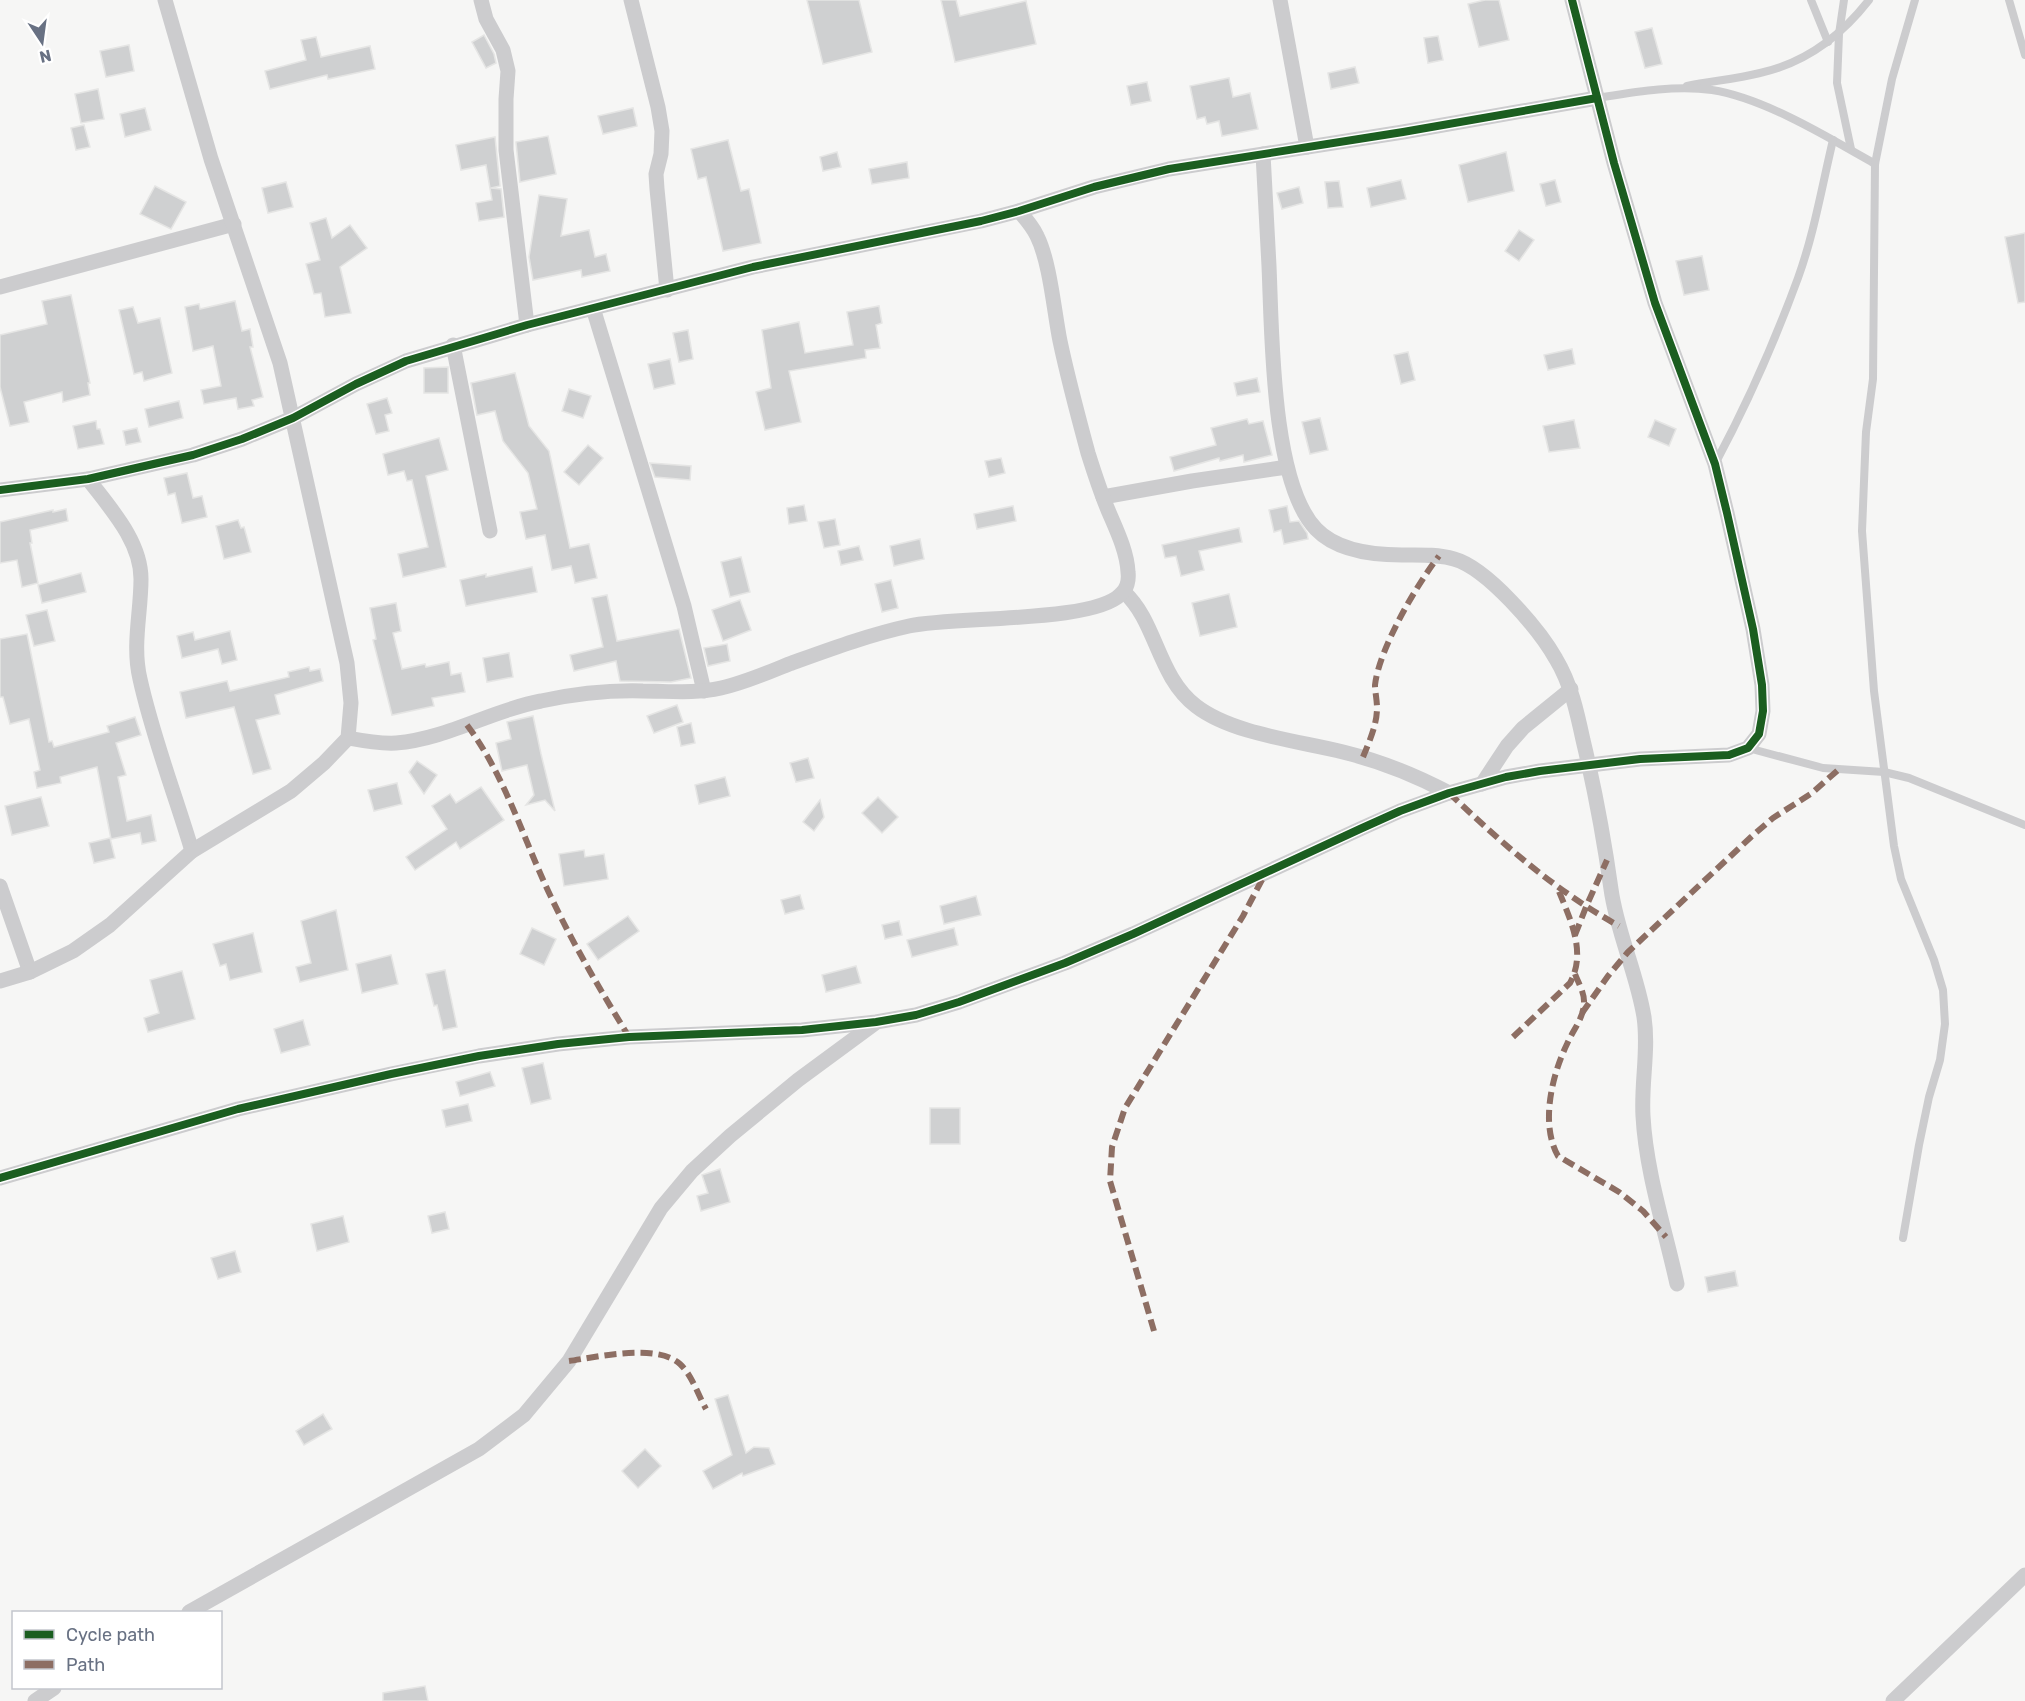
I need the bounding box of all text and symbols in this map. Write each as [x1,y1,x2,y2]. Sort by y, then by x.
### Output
north arrow [12,12,72,72]
text: N [38,46,53,67]
legend [12,1611,222,1689]
text: Cycle path [66,1624,155,1646]
text: Path [66,1654,105,1676]

